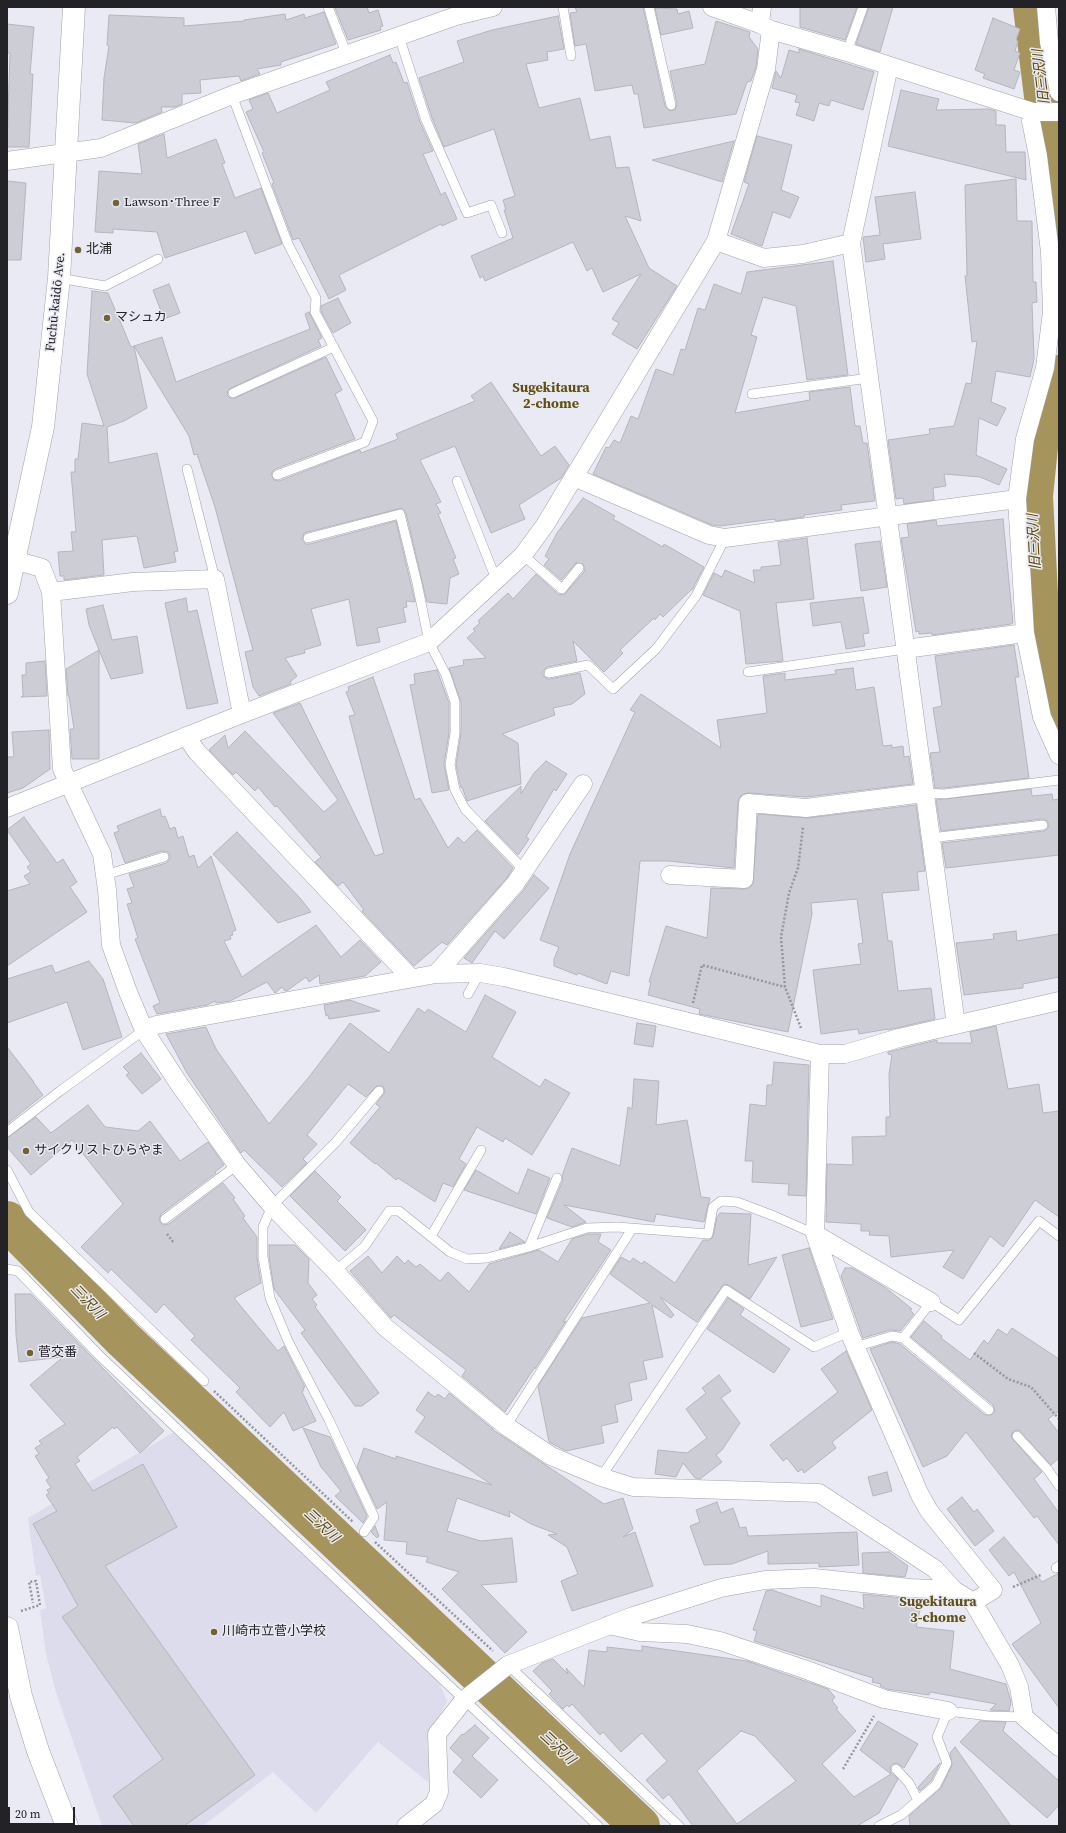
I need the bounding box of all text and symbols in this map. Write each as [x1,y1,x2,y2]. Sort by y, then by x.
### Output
water label: 旧三沢川 [1030,48,1054,106]
place label: Lawson･Three F [124,195,220,211]
marker: Lawson･Three F [111,198,121,208]
place label: 北浦 [86,242,112,258]
marker: 北浦 [73,245,83,255]
street label: Fuchū-kaidō Ave. [43,252,69,352]
place label: マシュカ [115,310,167,326]
marker: マシュカ [102,313,112,323]
district label: Sugekitaura 2-chome [512,380,590,412]
water label: 旧三沢川 [1025,514,1045,570]
place label: サイクリストひらやま [34,1143,164,1159]
marker: サイクリストひらやま [21,1146,31,1156]
water label: 三沢川 [66,1281,108,1323]
place label: 菅交番 [38,1345,77,1361]
marker: 菅交番 [25,1348,35,1358]
water label: 三沢川 [300,1506,342,1546]
district label: Sugekitaura 3-chome [899,1594,977,1626]
place label: 川崎市立菅小学校 [222,1624,326,1640]
marker: 川崎市立菅小学校 [209,1627,219,1637]
water label: 三沢川 [536,1728,578,1768]
scale bar [10,1799,77,1825]
text: 20 m [15,1806,41,1822]

